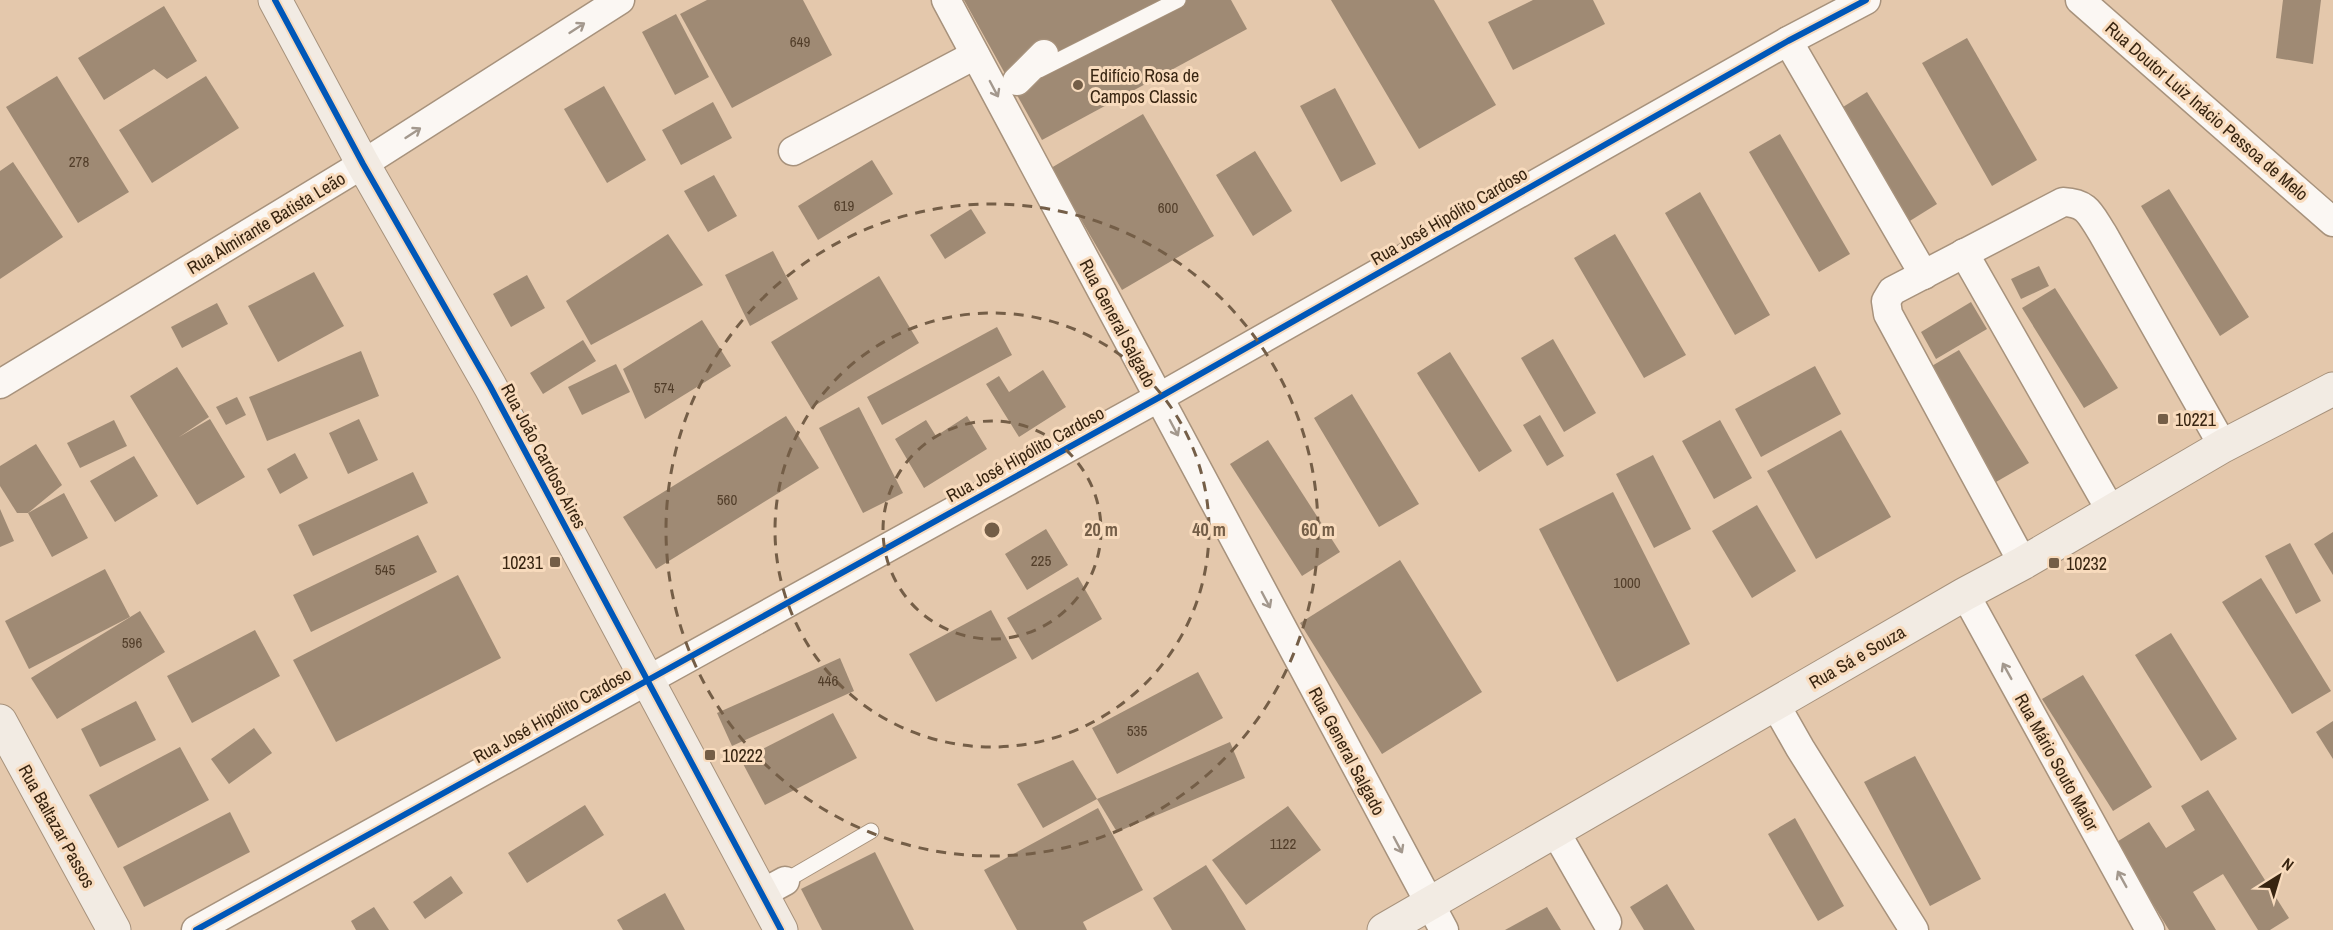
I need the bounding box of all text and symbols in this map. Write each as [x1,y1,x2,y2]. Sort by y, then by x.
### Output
street label: Rua Doutor Luiz Inácio Pessoa de Melo [2100,16,2314,206]
one-way arrow [568,21,585,33]
house number: 649 [790,31,810,52]
place label: Edifício Rosa de Campos Classic [1090,63,1199,109]
marker: Edifício Rosa de Campos Classic [1071,78,1085,92]
one-way arrow [989,79,1000,97]
one-way arrow [404,126,421,138]
house number: 278 [69,151,89,172]
street label: Rua José Hipólito Cardoso [1366,161,1532,271]
street label: Rua Almirante Batista Leão [182,166,350,280]
house number: 619 [834,195,854,216]
house number: 600 [1158,197,1178,218]
street label: Rua General Salgado [1074,254,1162,392]
house number: 574 [654,377,674,398]
street label: Rua João Cardoso Aires [495,379,593,533]
street label: Rua José Hipólito Cardoso [941,400,1109,508]
place label: 10221 [2175,407,2217,432]
marker: 10221 [2156,412,2170,426]
one-way arrow [1169,418,1180,436]
house number: 560 [717,489,737,510]
text: 20 m [1084,517,1118,542]
text: 40 m [1192,517,1226,542]
text: 60 m [1301,517,1335,542]
centre of rings [982,520,1002,540]
place label: 10231 [502,550,544,575]
house number: 225 [1031,550,1051,571]
place label: 10232 [2066,551,2107,576]
marker: 10231 [548,555,562,569]
marker: 10232 [2047,556,2061,570]
house number: 545 [375,559,395,580]
house number: 1000 [1613,572,1641,593]
one-way arrow [1261,590,1272,608]
street label: Rua Sá e Souza [1804,619,1910,695]
house number: 596 [122,632,142,653]
street label: Rua José Hipólito Cardoso [468,661,636,769]
one-way arrow [2001,663,2013,680]
house number: 446 [818,670,838,691]
street label: Rua General Salgado [1303,682,1391,820]
street label: Rua Mário Souto Maior [2009,689,2105,835]
house number: 535 [1127,720,1147,741]
place label: 10222 [722,743,763,768]
marker: 10222 [703,748,717,762]
street label: Rua Baltazar Passos [13,760,101,892]
house number: 1122 [1270,833,1296,854]
one-way arrow [1393,836,1404,854]
north arrow [2249,846,2309,906]
text: N [2278,852,2298,876]
one-way arrow [2116,871,2128,888]

